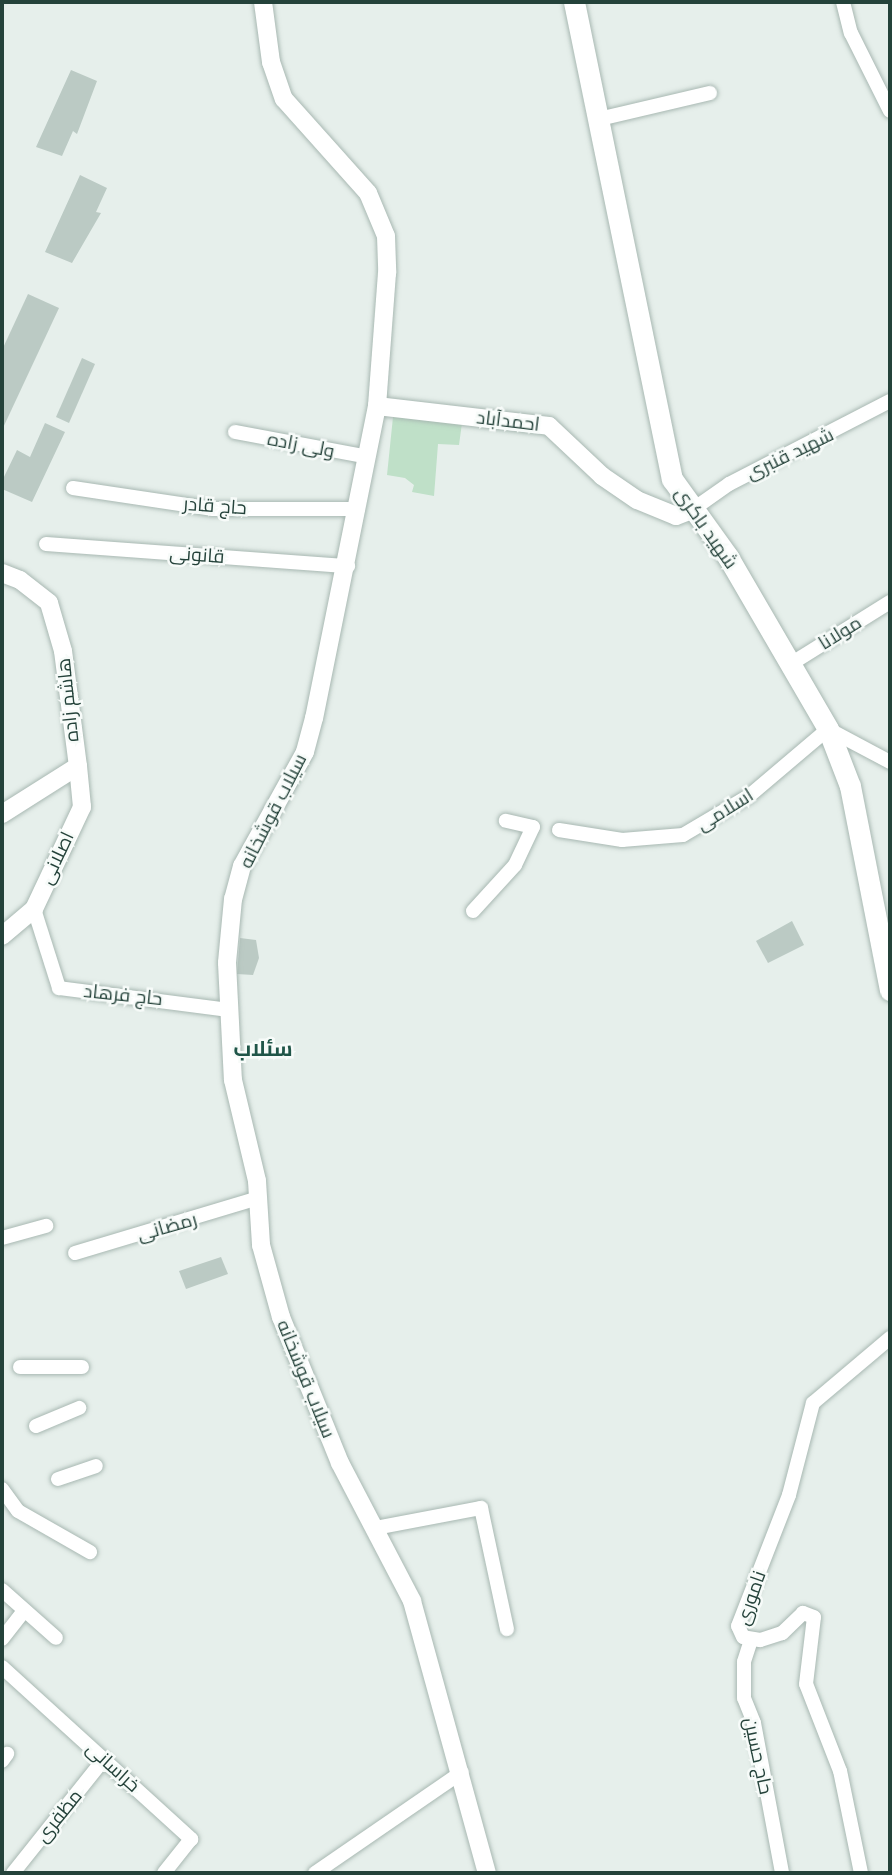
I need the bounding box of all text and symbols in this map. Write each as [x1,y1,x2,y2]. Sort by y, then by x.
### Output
street label: احمدآباد [475,406,541,436]
street label: شهید قنبری [743,423,837,485]
street label: ولی زاده [266,427,336,463]
street label: شهید باکری [670,483,742,573]
street label: حاج قادر [183,492,247,520]
street label: قانونی [169,542,225,568]
street label: مولانا [814,611,866,655]
street label: هاشم زاده [52,657,84,743]
street label: سیلاب قوشخانه [234,750,312,872]
street label: اسلامی [692,784,758,836]
street label: اصلانی [35,828,79,888]
street label: حاج فرهاد [82,980,164,1010]
district label: سئلاب [233,1036,293,1062]
street label: رمضانی [135,1208,199,1246]
street label: سیلاب قوشخانه [272,1317,340,1441]
street label: ناموری [731,1568,771,1628]
street label: حاج حسین [739,1715,777,1797]
street label: خراسانی [81,1737,145,1797]
street label: مظفری [31,1785,87,1847]

